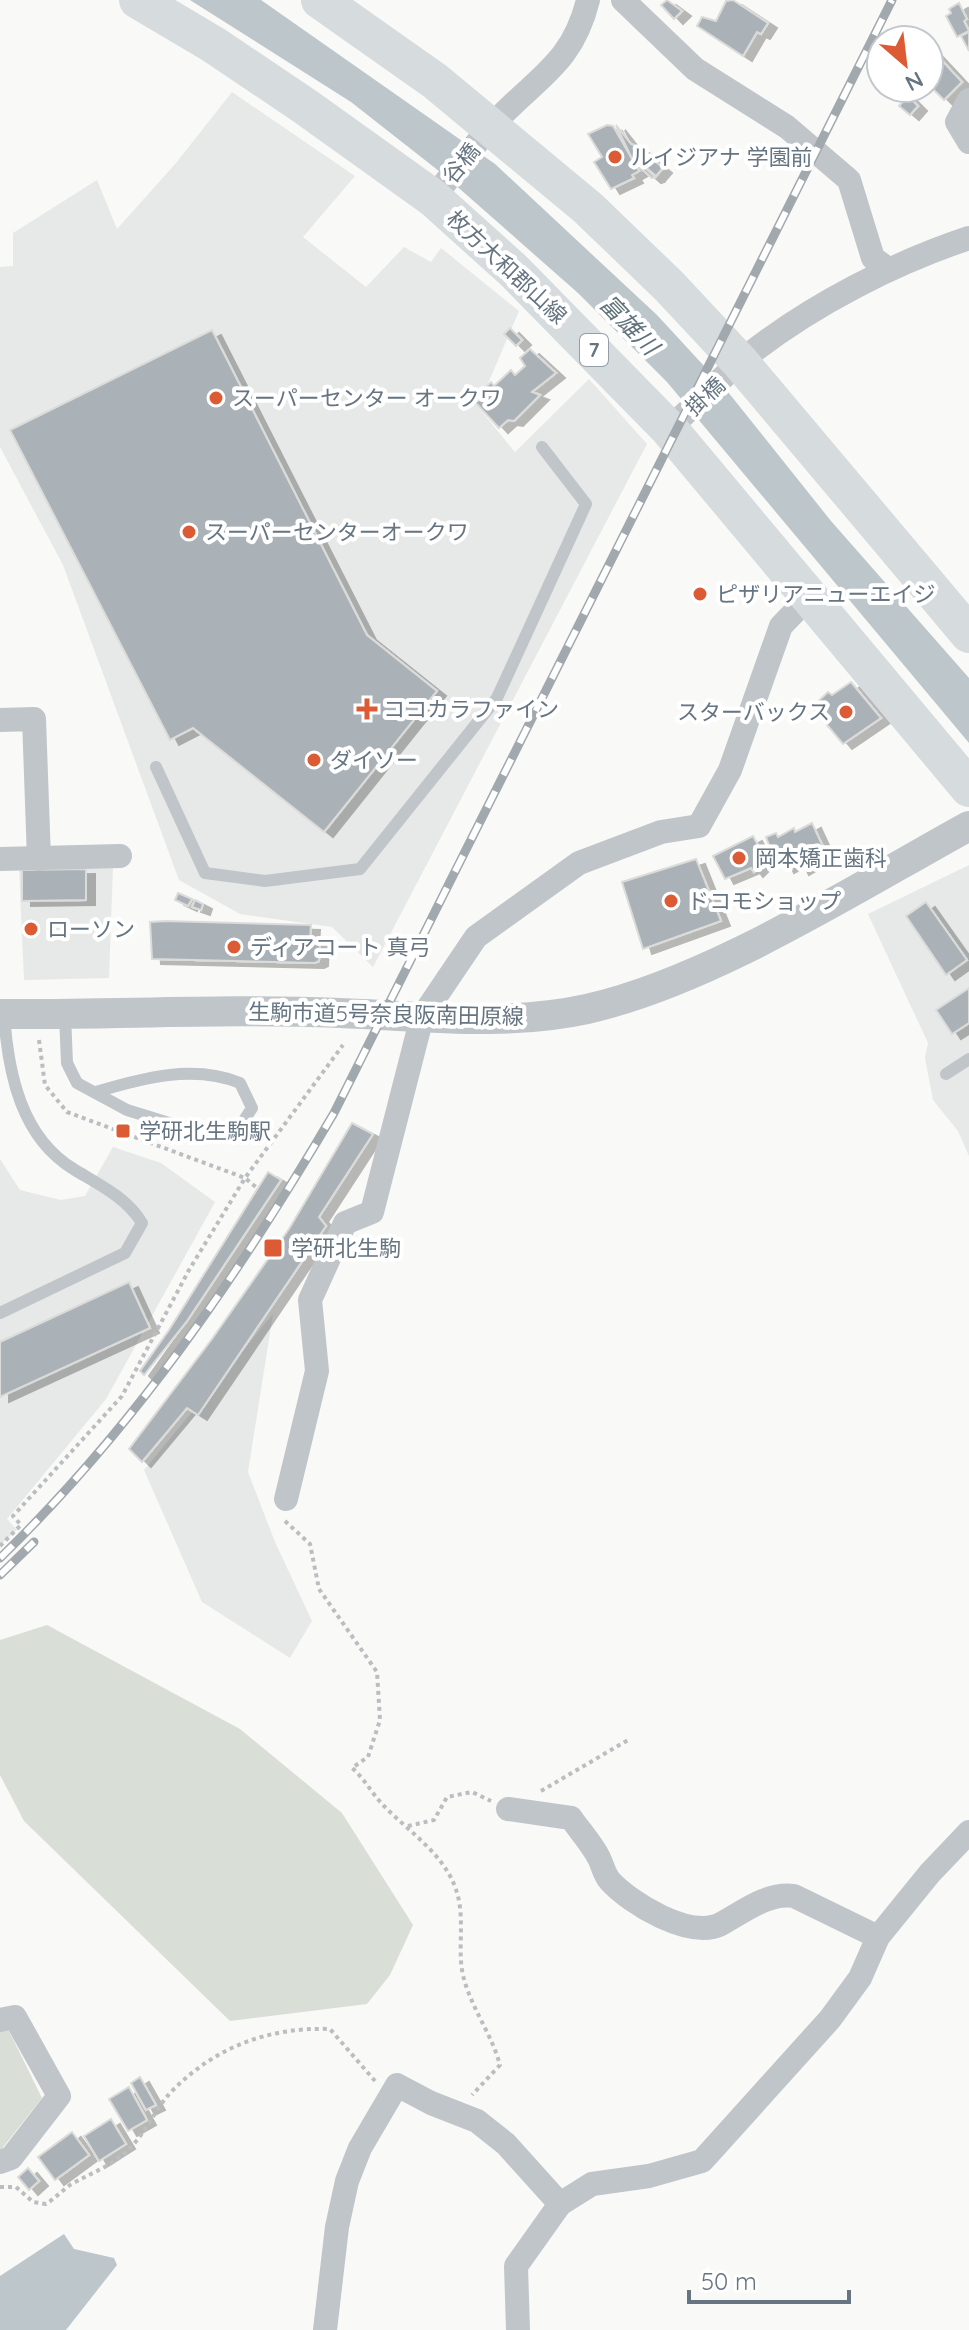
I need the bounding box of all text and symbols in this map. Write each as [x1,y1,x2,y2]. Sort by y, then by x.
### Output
north arrow [865,24,945,104]
text: N [901,66,928,98]
street label: 谷橋 [436,137,486,189]
place label: ルイジアナ 学園前 [631,143,813,171]
marker: ルイジアナ 学園前 [606,148,624,166]
street label: 枚方大和郡山線 [441,204,573,330]
water label: 富雄川 [594,288,668,363]
road number: 7 [580,334,608,366]
street label: 掛橋 [679,371,731,421]
place label: スーパーセンター オークワ [232,384,502,412]
marker: スーパーセンター オークワ [207,389,225,407]
place label: スーパーセンターオークワ [205,518,469,546]
marker: スーパーセンターオークワ [180,523,198,541]
place label: ピザリアニューエイジ [716,580,936,608]
marker: ピザリアニューエイジ [691,585,709,603]
place label: ココカラファイン [383,695,559,723]
place label: スターバックス [677,698,830,726]
marker: ココカラファイン [358,700,376,718]
marker: スターバックス [837,703,855,721]
place label: ダイソー [330,746,418,774]
marker: ダイソー [305,751,323,769]
place label: 岡本矯正歯科 [755,844,887,872]
marker: 岡本矯正歯科 [730,849,748,867]
place label: ドコモショップ [687,887,841,915]
marker: ドコモショップ [662,892,680,910]
place label: ローソン [47,915,135,943]
marker: ローソン [22,920,40,938]
place label: ディアコート 真弓 [250,933,430,961]
marker: ディアコート 真弓 [225,938,243,956]
street label: 生駒市道5号奈良阪南田原線 [248,998,524,1030]
place label: 学研北生駒駅 [139,1117,271,1145]
marker: 学研北生駒駅 [114,1122,132,1140]
place label: 学研北生駒 [291,1234,401,1262]
marker: 学研北生駒 [262,1237,284,1259]
scale bar [689,2254,849,2304]
text: 50 m [701,2266,757,2296]

